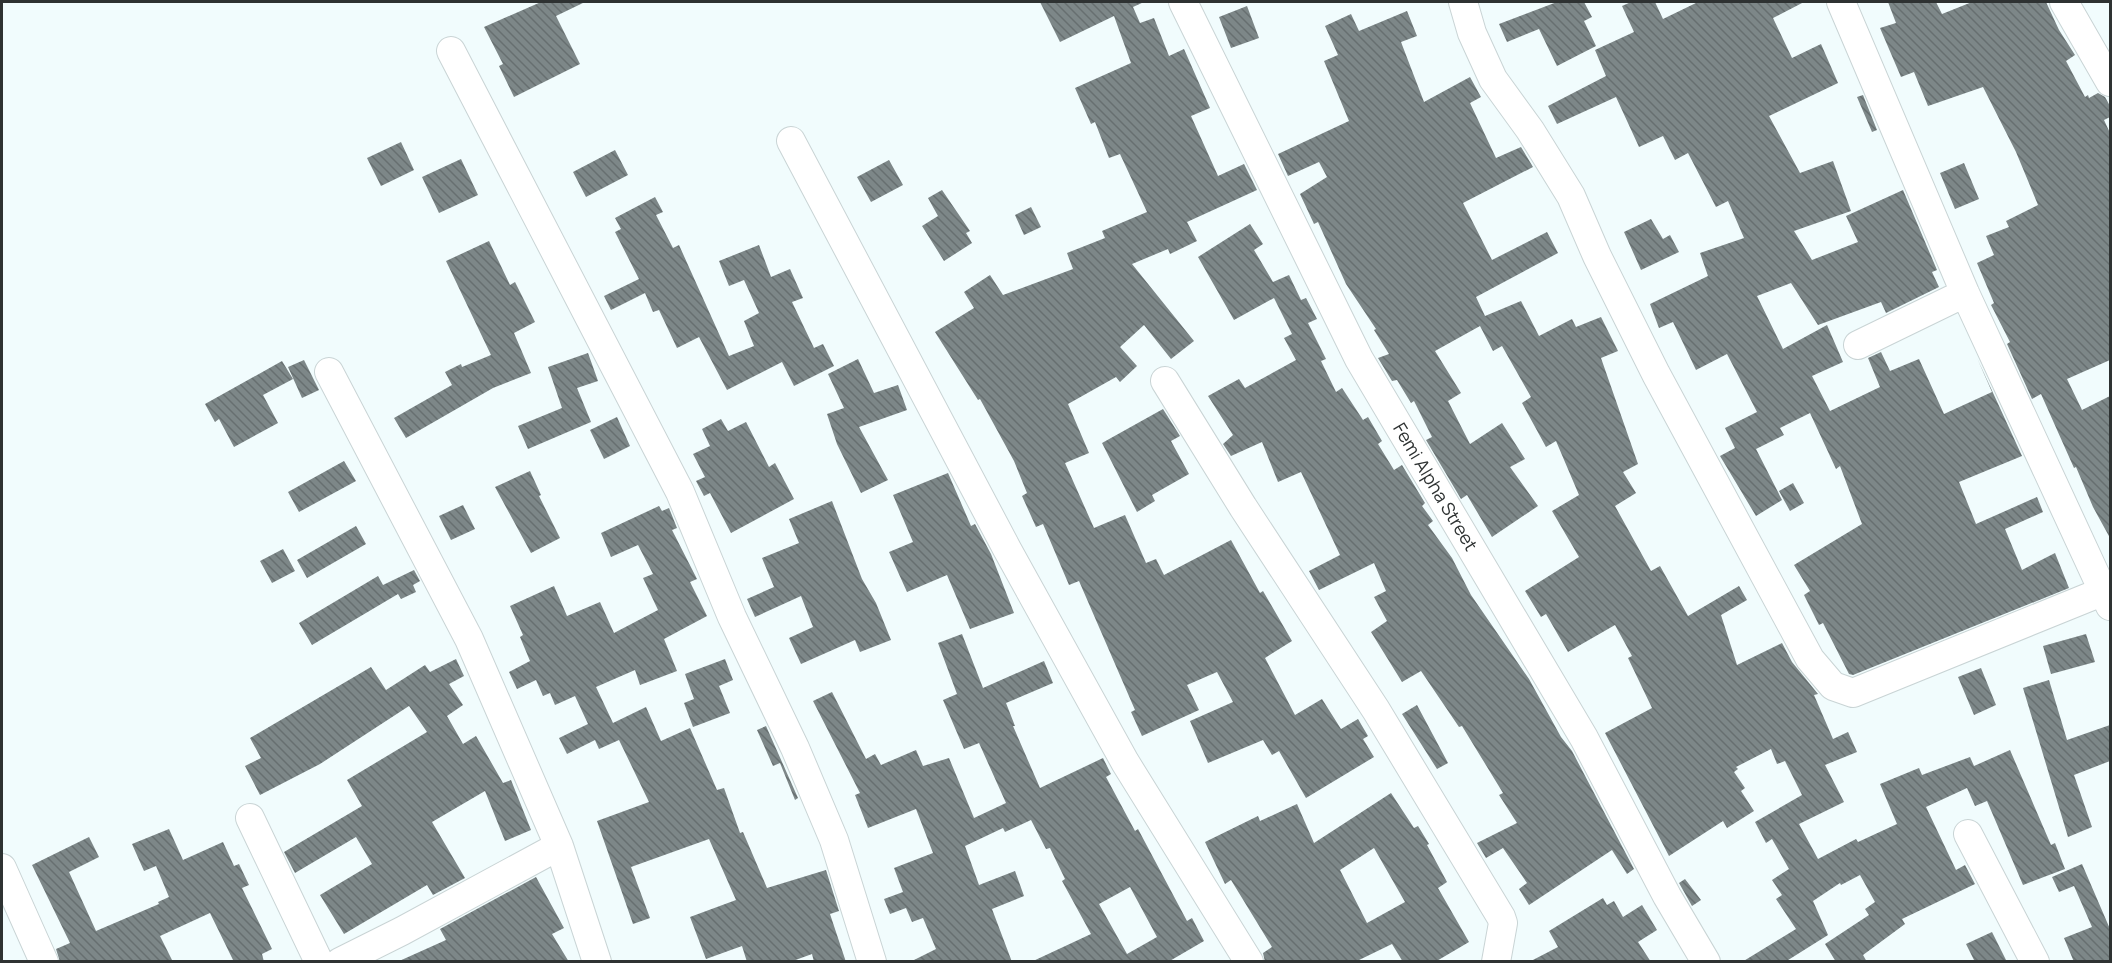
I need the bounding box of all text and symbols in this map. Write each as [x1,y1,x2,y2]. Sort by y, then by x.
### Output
street label: Femi Alpha Street [1388,418,1484,555]

